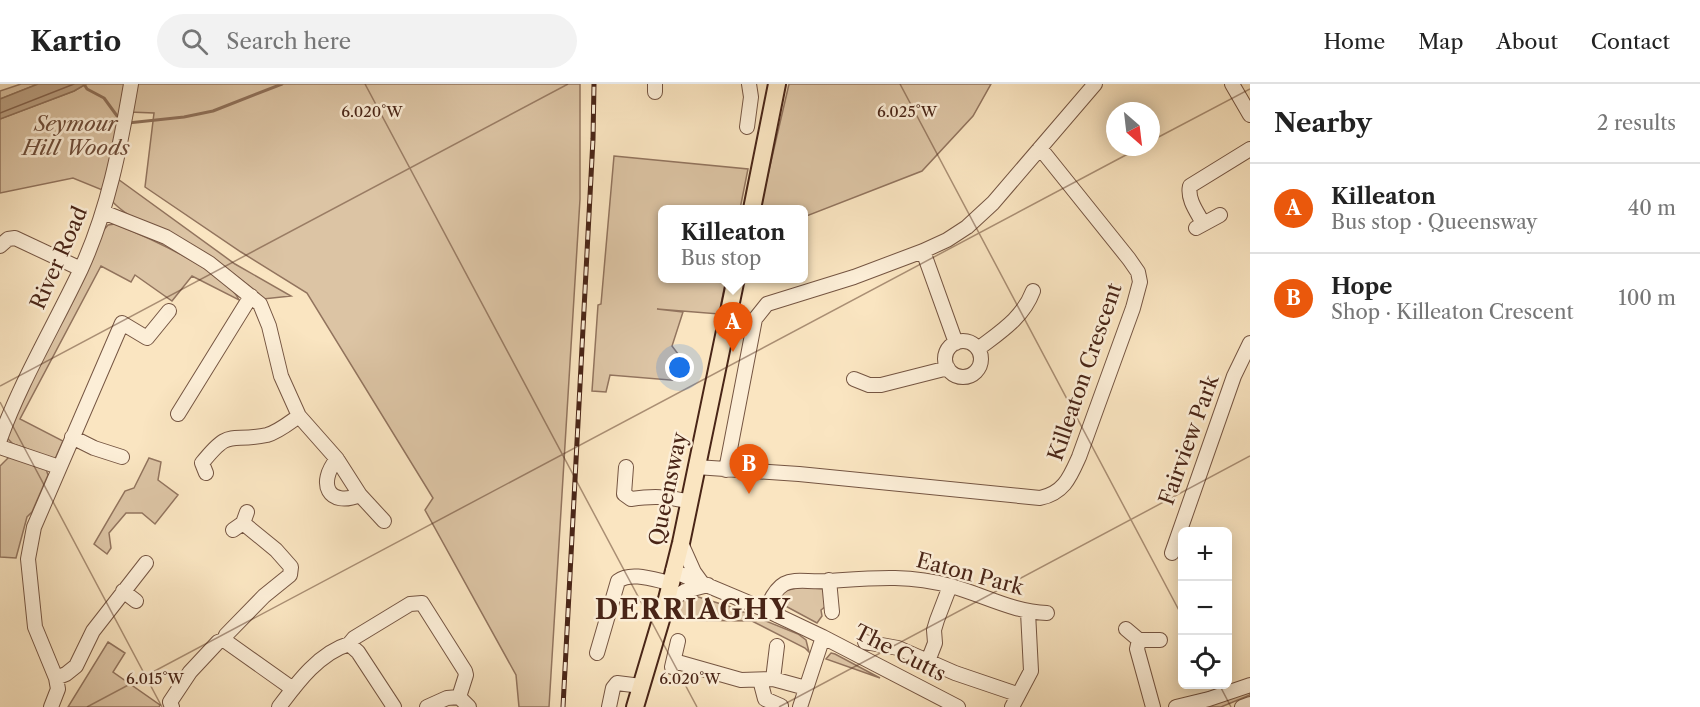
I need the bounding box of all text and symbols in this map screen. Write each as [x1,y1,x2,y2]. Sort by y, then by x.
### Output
search box [157,14,577,68]
text: Kartio [30,24,121,58]
icon: search [178,25,211,58]
text: Search here [226,28,351,55]
text: Home [1324,29,1385,54]
text: Map [1418,29,1463,54]
text: About [1496,29,1558,54]
text: Contact [1591,29,1670,54]
text: 6.020°W [341,102,403,121]
text: 6.025°W [877,102,938,121]
north arrow [1106,102,1160,156]
text: Nearby [1274,107,1372,139]
park label: Seymour Hill Woods [20,111,130,160]
text: 2 results [1597,111,1676,135]
text: Killeaton [1331,183,1436,210]
text: A [1286,196,1301,220]
text: 40 m [1628,196,1676,220]
street label: River Road [25,202,92,313]
popup [658,205,808,283]
text: Bus stop · Queensway [1331,210,1537,234]
text: Killeaton [681,219,785,246]
text: Bus stop [681,246,761,270]
text: Hope [1331,273,1392,300]
street label: Killeaton Crescent [1042,279,1127,464]
text: B [1286,286,1301,310]
text: 100 m [1618,286,1676,310]
text: Shop · Killeaton Crescent [1331,300,1574,324]
pin: A [714,302,752,352]
your location [665,353,694,382]
street label: Fairview Park [1153,371,1224,508]
street label: Queensway [643,430,692,548]
pin: B [730,444,768,494]
map controls [1178,527,1232,689]
button: + [1178,527,1232,581]
street label: Eaton Park [914,547,1027,600]
button: − [1178,581,1232,635]
district label: DERRIAGHY [595,593,791,626]
street label: The Cutts [850,619,950,686]
button: locate [1178,635,1232,689]
text: 6.015°W [126,669,184,688]
text: 6.020°W [659,669,721,688]

